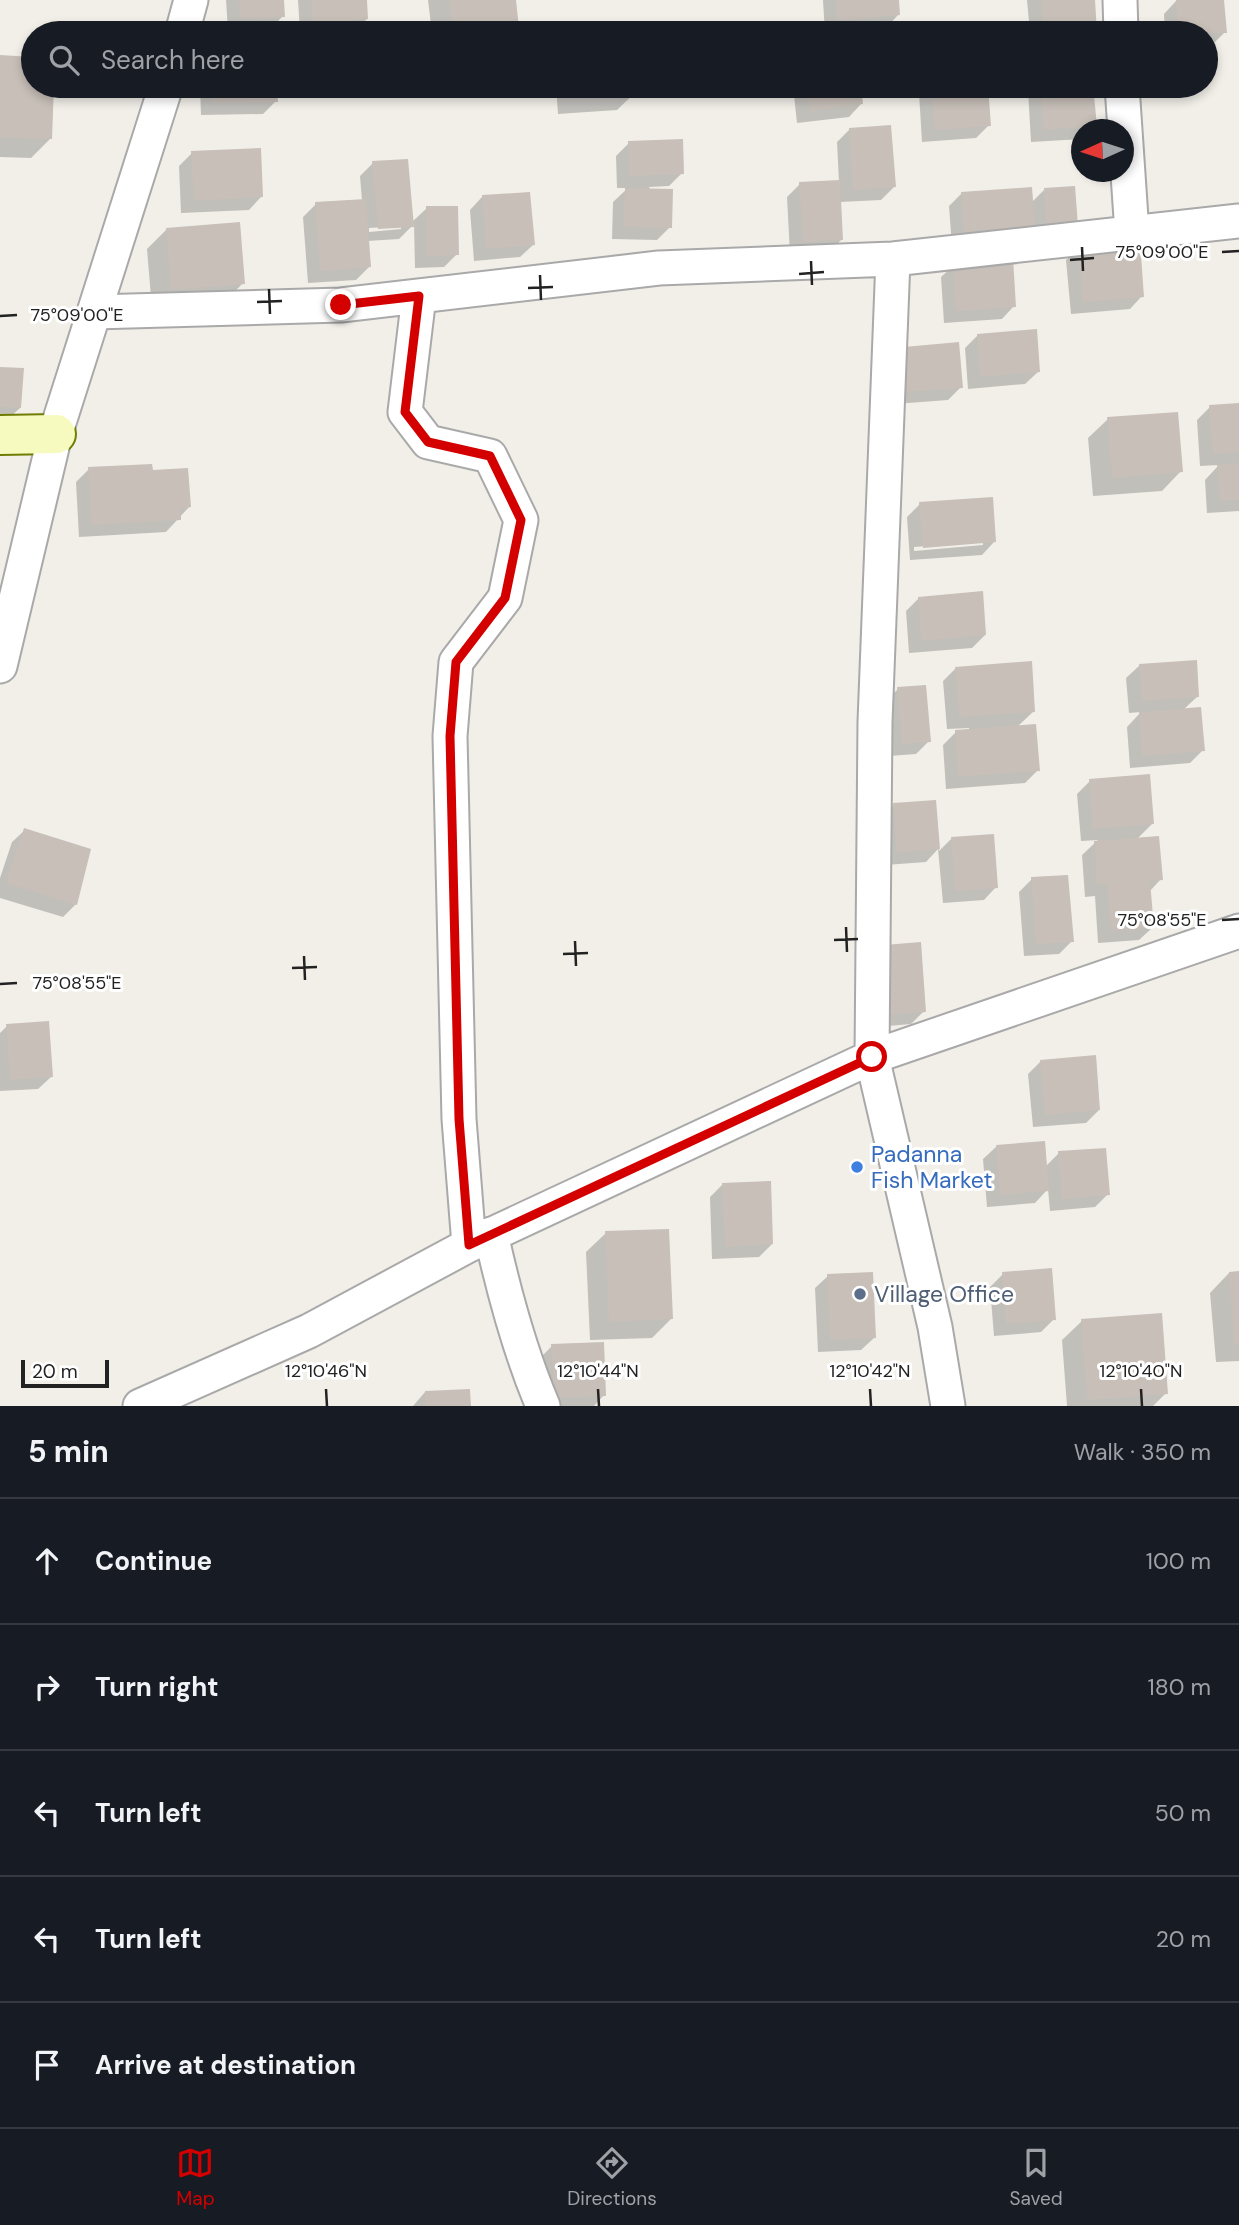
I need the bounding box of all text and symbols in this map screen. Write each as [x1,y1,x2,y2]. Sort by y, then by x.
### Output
search box [21,21,1218,98]
icon: search [45,41,83,79]
text: Search here [101,43,244,77]
north arrow [1071,119,1134,182]
text: 75°09'00"E [1116,240,1208,264]
route end [325,289,356,320]
text: 75°09'00"E [31,303,123,327]
text: 75°08'55"E [1118,908,1206,932]
text: 75°08'55"E [33,971,121,995]
route start [856,1041,887,1072]
place label: Padanna Fish Market [871,1139,993,1195]
marker: Padanna Fish Market [849,1159,865,1175]
place label: Village Office [874,1279,1014,1309]
marker: Village Office [852,1286,868,1302]
scale bar [21,1357,108,1389]
text: 20 m [32,1359,78,1384]
text: 12°10'46"N [285,1359,367,1383]
text: 12°10'44"N [557,1359,639,1383]
text: 12°10'42"N [830,1359,910,1383]
text: 12°10'40"N [1100,1359,1182,1383]
text: 5 min [28,1432,109,1471]
text: Walk · 350 m [1074,1437,1211,1467]
icon: ahead [28,1542,66,1580]
text: Continue [95,1544,212,1578]
text: 100 m [1146,1546,1211,1576]
icon: right [28,1668,66,1706]
text: Turn right [95,1670,219,1704]
text: 180 m [1147,1672,1211,1702]
icon: left [28,1794,66,1832]
text: Turn left [95,1796,202,1830]
text: 50 m [1155,1798,1211,1828]
icon: left [28,1920,66,1958]
text: Turn left [95,1922,202,1956]
text: 20 m [1156,1924,1211,1954]
icon: arrive [28,2046,66,2084]
text: Arrive at destination [95,2048,356,2082]
tab: Map [176,2144,215,2211]
tab: Directions [567,2144,657,2211]
tab: Saved [1009,2144,1063,2211]

